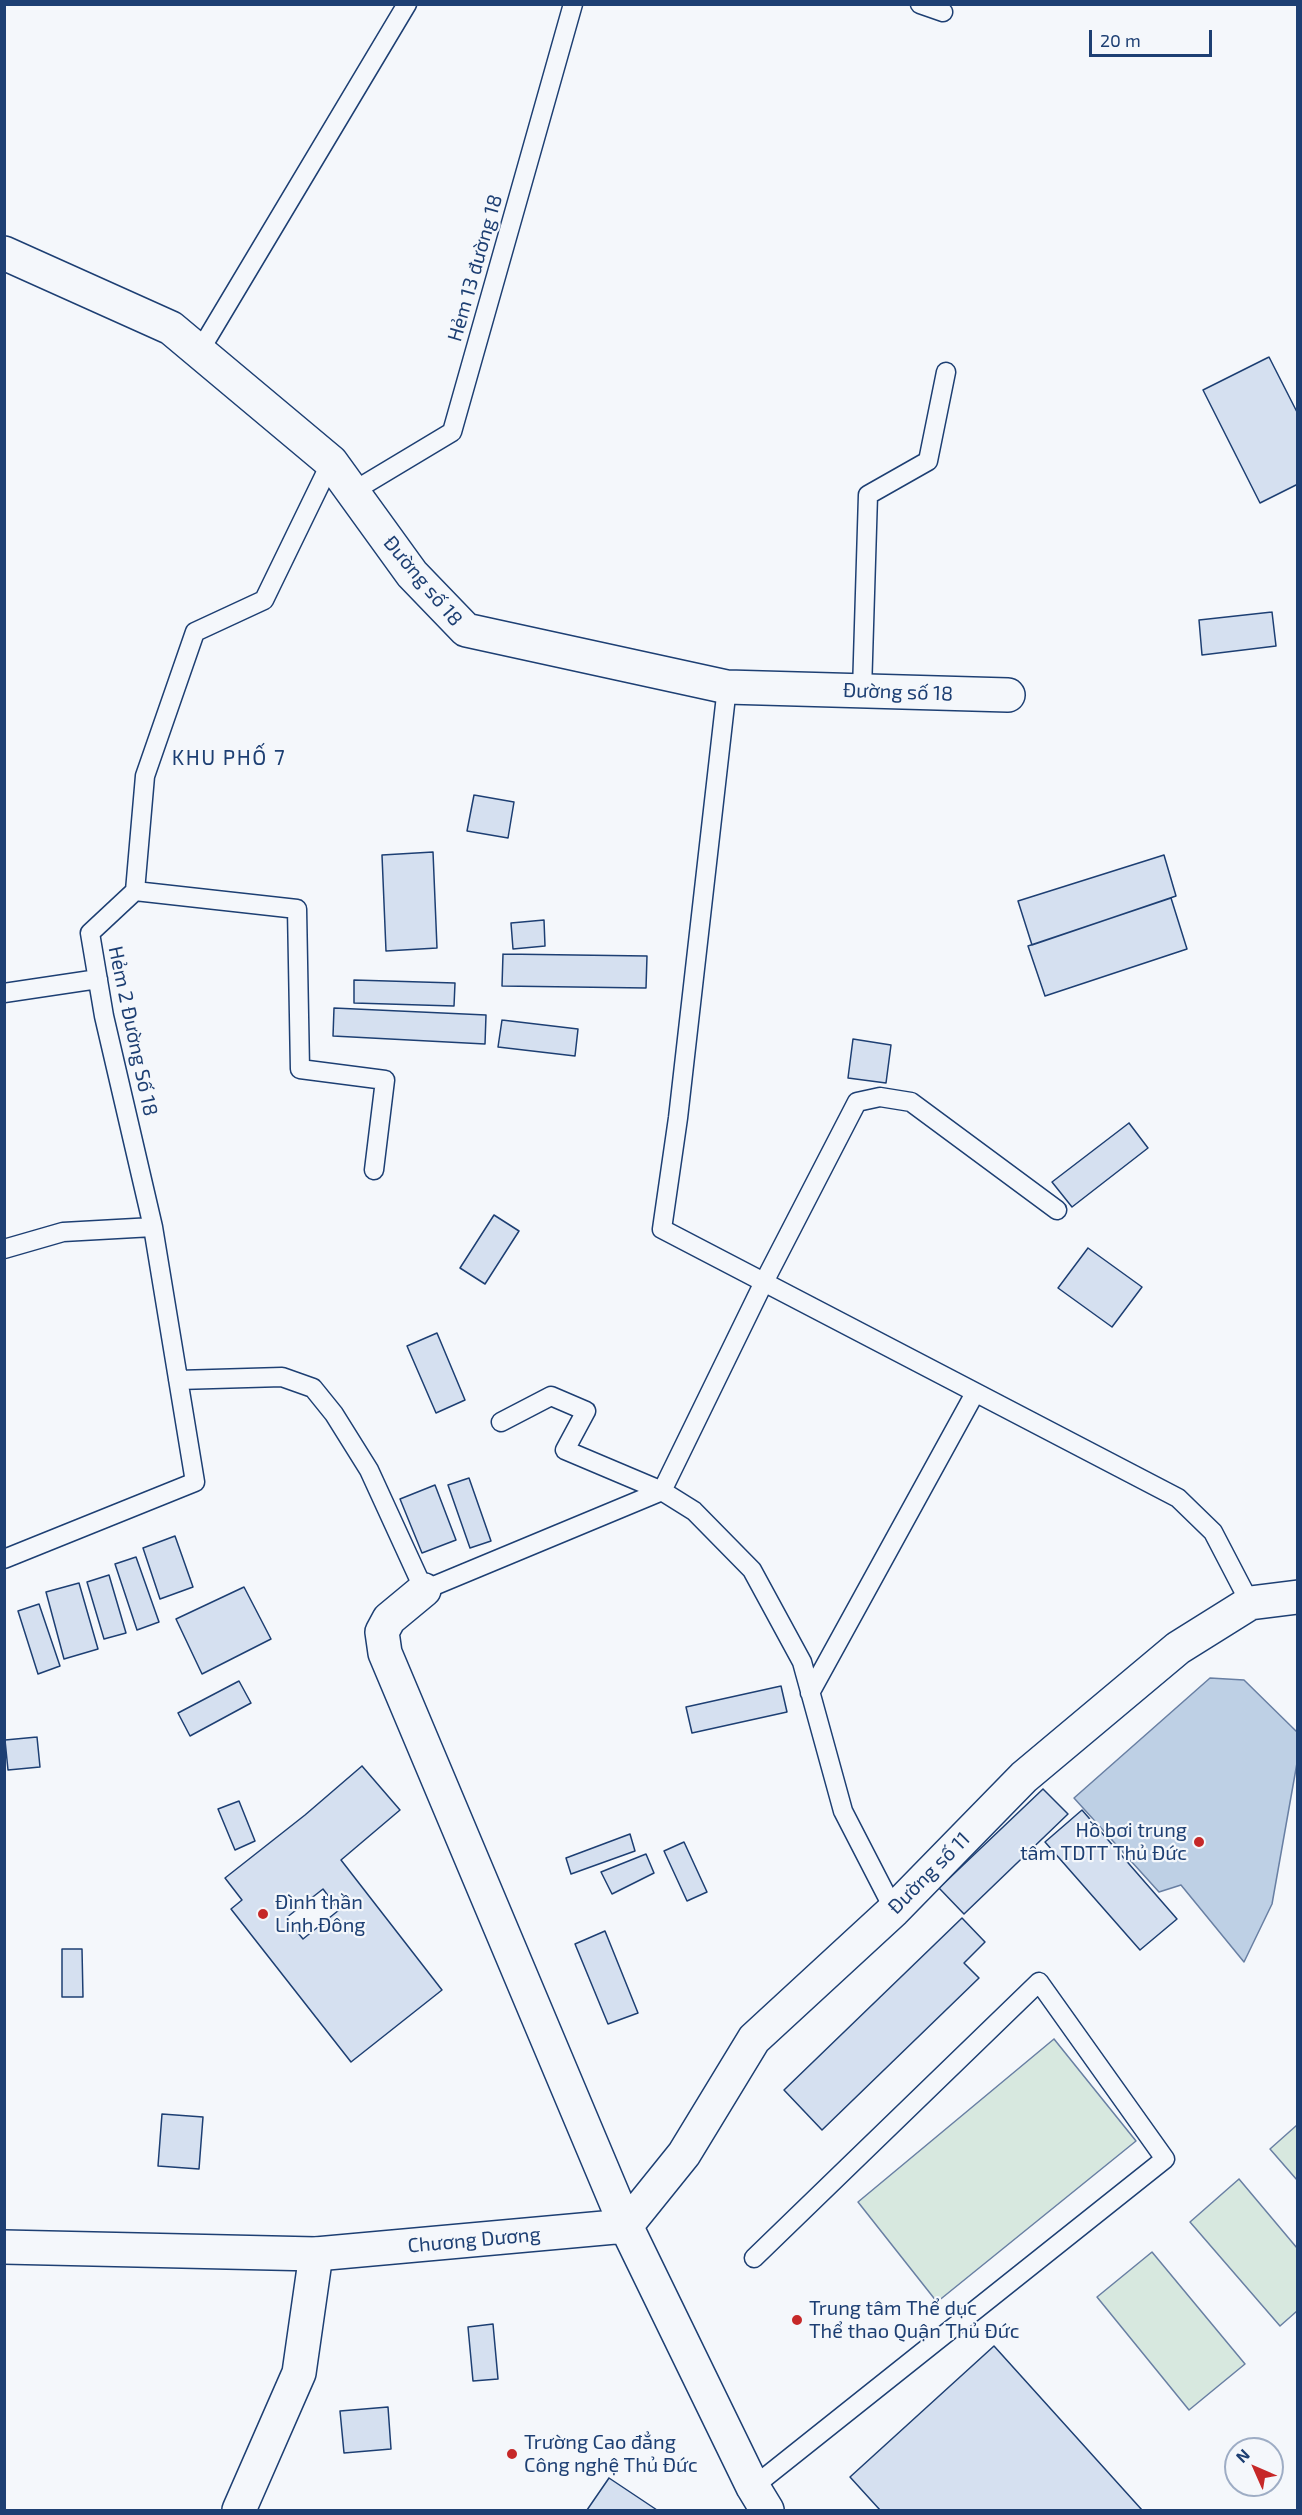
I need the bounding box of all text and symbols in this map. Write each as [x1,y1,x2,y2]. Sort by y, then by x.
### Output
scale bar [1092,18,1215,56]
text: 20 m [1100,29,1141,51]
street label: Hẻm 13 đường 18 [443,192,507,344]
street label: Đường số 18 [378,531,468,631]
street label: Đường số 18 [843,678,953,706]
district label: KHU PHỐ 7 [172,745,286,771]
street label: Hẻm 2 Đường Số 18 [103,944,163,1118]
place label: Hồ bơi trung tâm TDTT Thủ Đức [1020,1818,1187,1865]
street label: Đường số 11 [883,1827,975,1919]
marker: Hồ bơi trung tâm TDTT Thủ Đức [1192,1835,1206,1849]
place label: Đình thần Linh Đông [275,1890,365,1937]
marker: Đình thần Linh Đông [256,1907,270,1921]
street label: Chương Dương [407,2222,541,2258]
place label: Trung tâm Thể dục Thể thao Quận Thủ Đức [809,2296,1019,2343]
marker: Trung tâm Thể dục Thể thao Quận Thủ Đức [790,2313,804,2327]
place label: Trường Cao đẳng Công nghệ Thủ Đức [524,2430,698,2477]
north arrow [1224,2437,1284,2497]
text: N [1232,2445,1253,2466]
marker: Trường Cao đẳng Công nghệ Thủ Đức [505,2447,519,2461]

